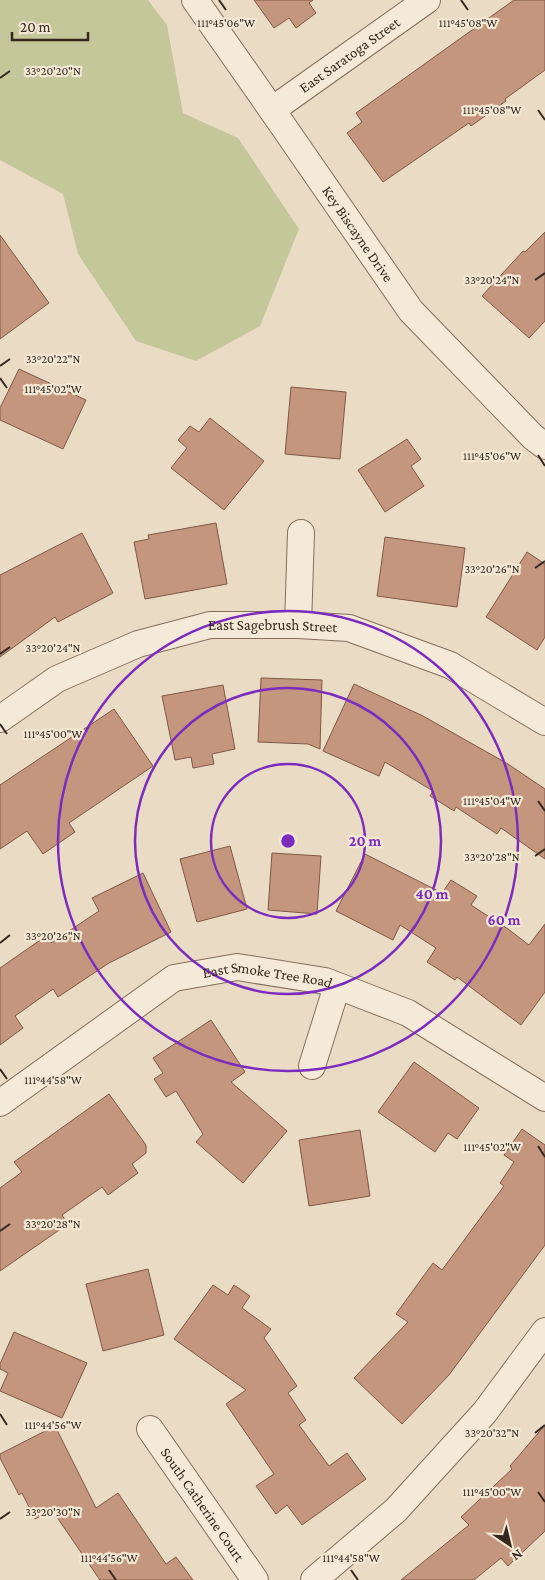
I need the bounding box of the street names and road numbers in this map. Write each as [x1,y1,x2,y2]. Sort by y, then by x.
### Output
street label: East Saratoga Street [296,13,404,96]
street label: Key Biscayne Drive [319,183,397,285]
street label: East Sagebrush Street [208,617,339,635]
street label: East Smoke Tree Road [201,959,335,991]
street label: South Catherine Court [157,1445,248,1565]

